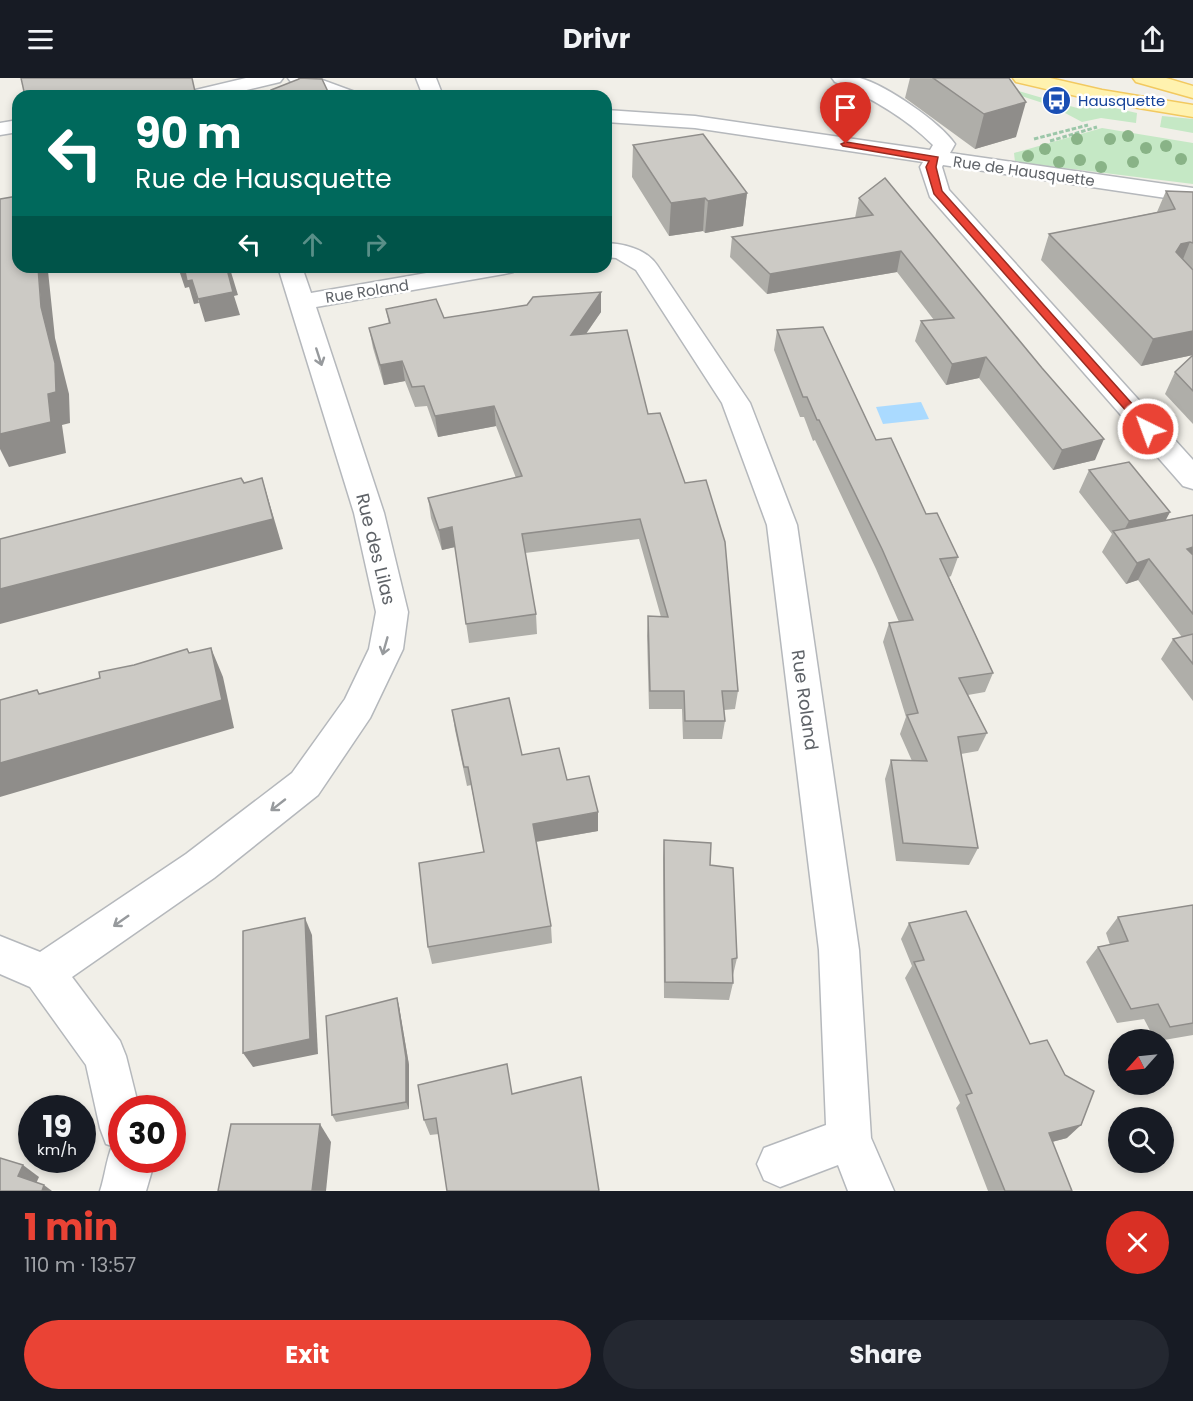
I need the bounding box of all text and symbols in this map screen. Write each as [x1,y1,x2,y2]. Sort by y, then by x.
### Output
text: Drivr [563,20,630,57]
icon: menu [24,23,57,56]
icon: share [1136,23,1169,56]
pin [820,82,871,144]
bus stop icon: Hausquette [1041,84,1073,116]
place label: Hausquette [1078,90,1165,111]
icon: arrive [829,91,862,124]
text: 90 m [135,104,242,163]
icon: left [36,114,114,192]
street label: Rue de Hausquette [952,151,1096,191]
text: Rue de Hausquette [135,160,392,197]
icon: left [233,228,266,261]
icon: ahead [296,228,329,261]
icon: right [359,228,392,261]
street label: Rue Roland [324,274,410,308]
one-way arrow [314,347,325,366]
position arrow [1116,397,1180,461]
street label: Rue des Lilas [350,491,402,607]
one-way arrow [379,636,390,655]
street label: Rue Roland [786,648,824,752]
one-way arrow [270,799,286,812]
one-way arrow [113,915,129,927]
north arrow [1108,1029,1174,1095]
map controls [1108,1029,1174,1173]
speed limit sign: 30 [108,1095,186,1173]
text: 19 [42,1105,72,1148]
button: search [1108,1107,1174,1173]
text: km/h [37,1139,77,1160]
text: 1 min [24,1202,118,1253]
button: close [1106,1211,1169,1274]
text: 110 m · 13:57 [24,1251,136,1279]
button: Exit [24,1320,591,1389]
button: Share [603,1320,1169,1389]

